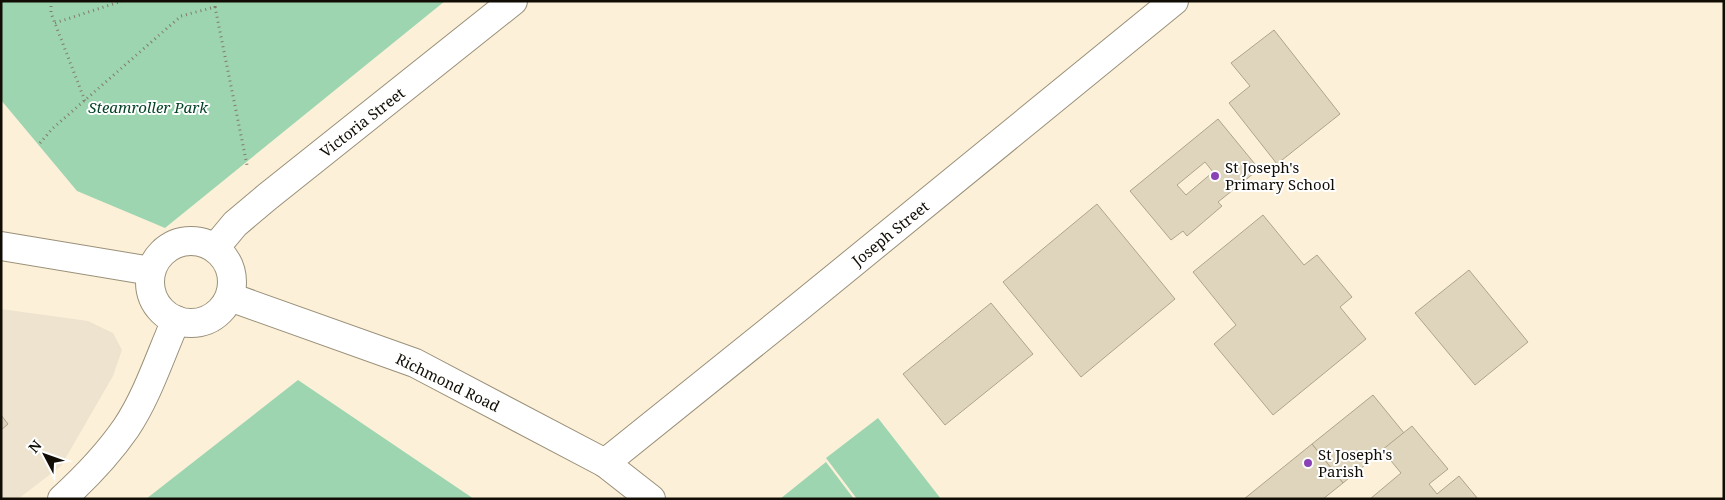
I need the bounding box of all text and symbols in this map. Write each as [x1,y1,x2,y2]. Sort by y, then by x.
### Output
street label: Victoria Street [316,83,408,161]
park label: Steamroller Park [88,97,208,117]
place label: St Joseph's Primary School [1225,157,1335,194]
marker: St Joseph's Primary School [1209,170,1221,182]
street label: Joseph Street [847,196,933,271]
street label: Richmond Road [393,348,503,416]
north arrow [20,430,70,480]
text: N [24,436,46,457]
place label: St Joseph's Parish [1318,444,1393,481]
marker: St Joseph's Parish [1302,457,1314,469]

